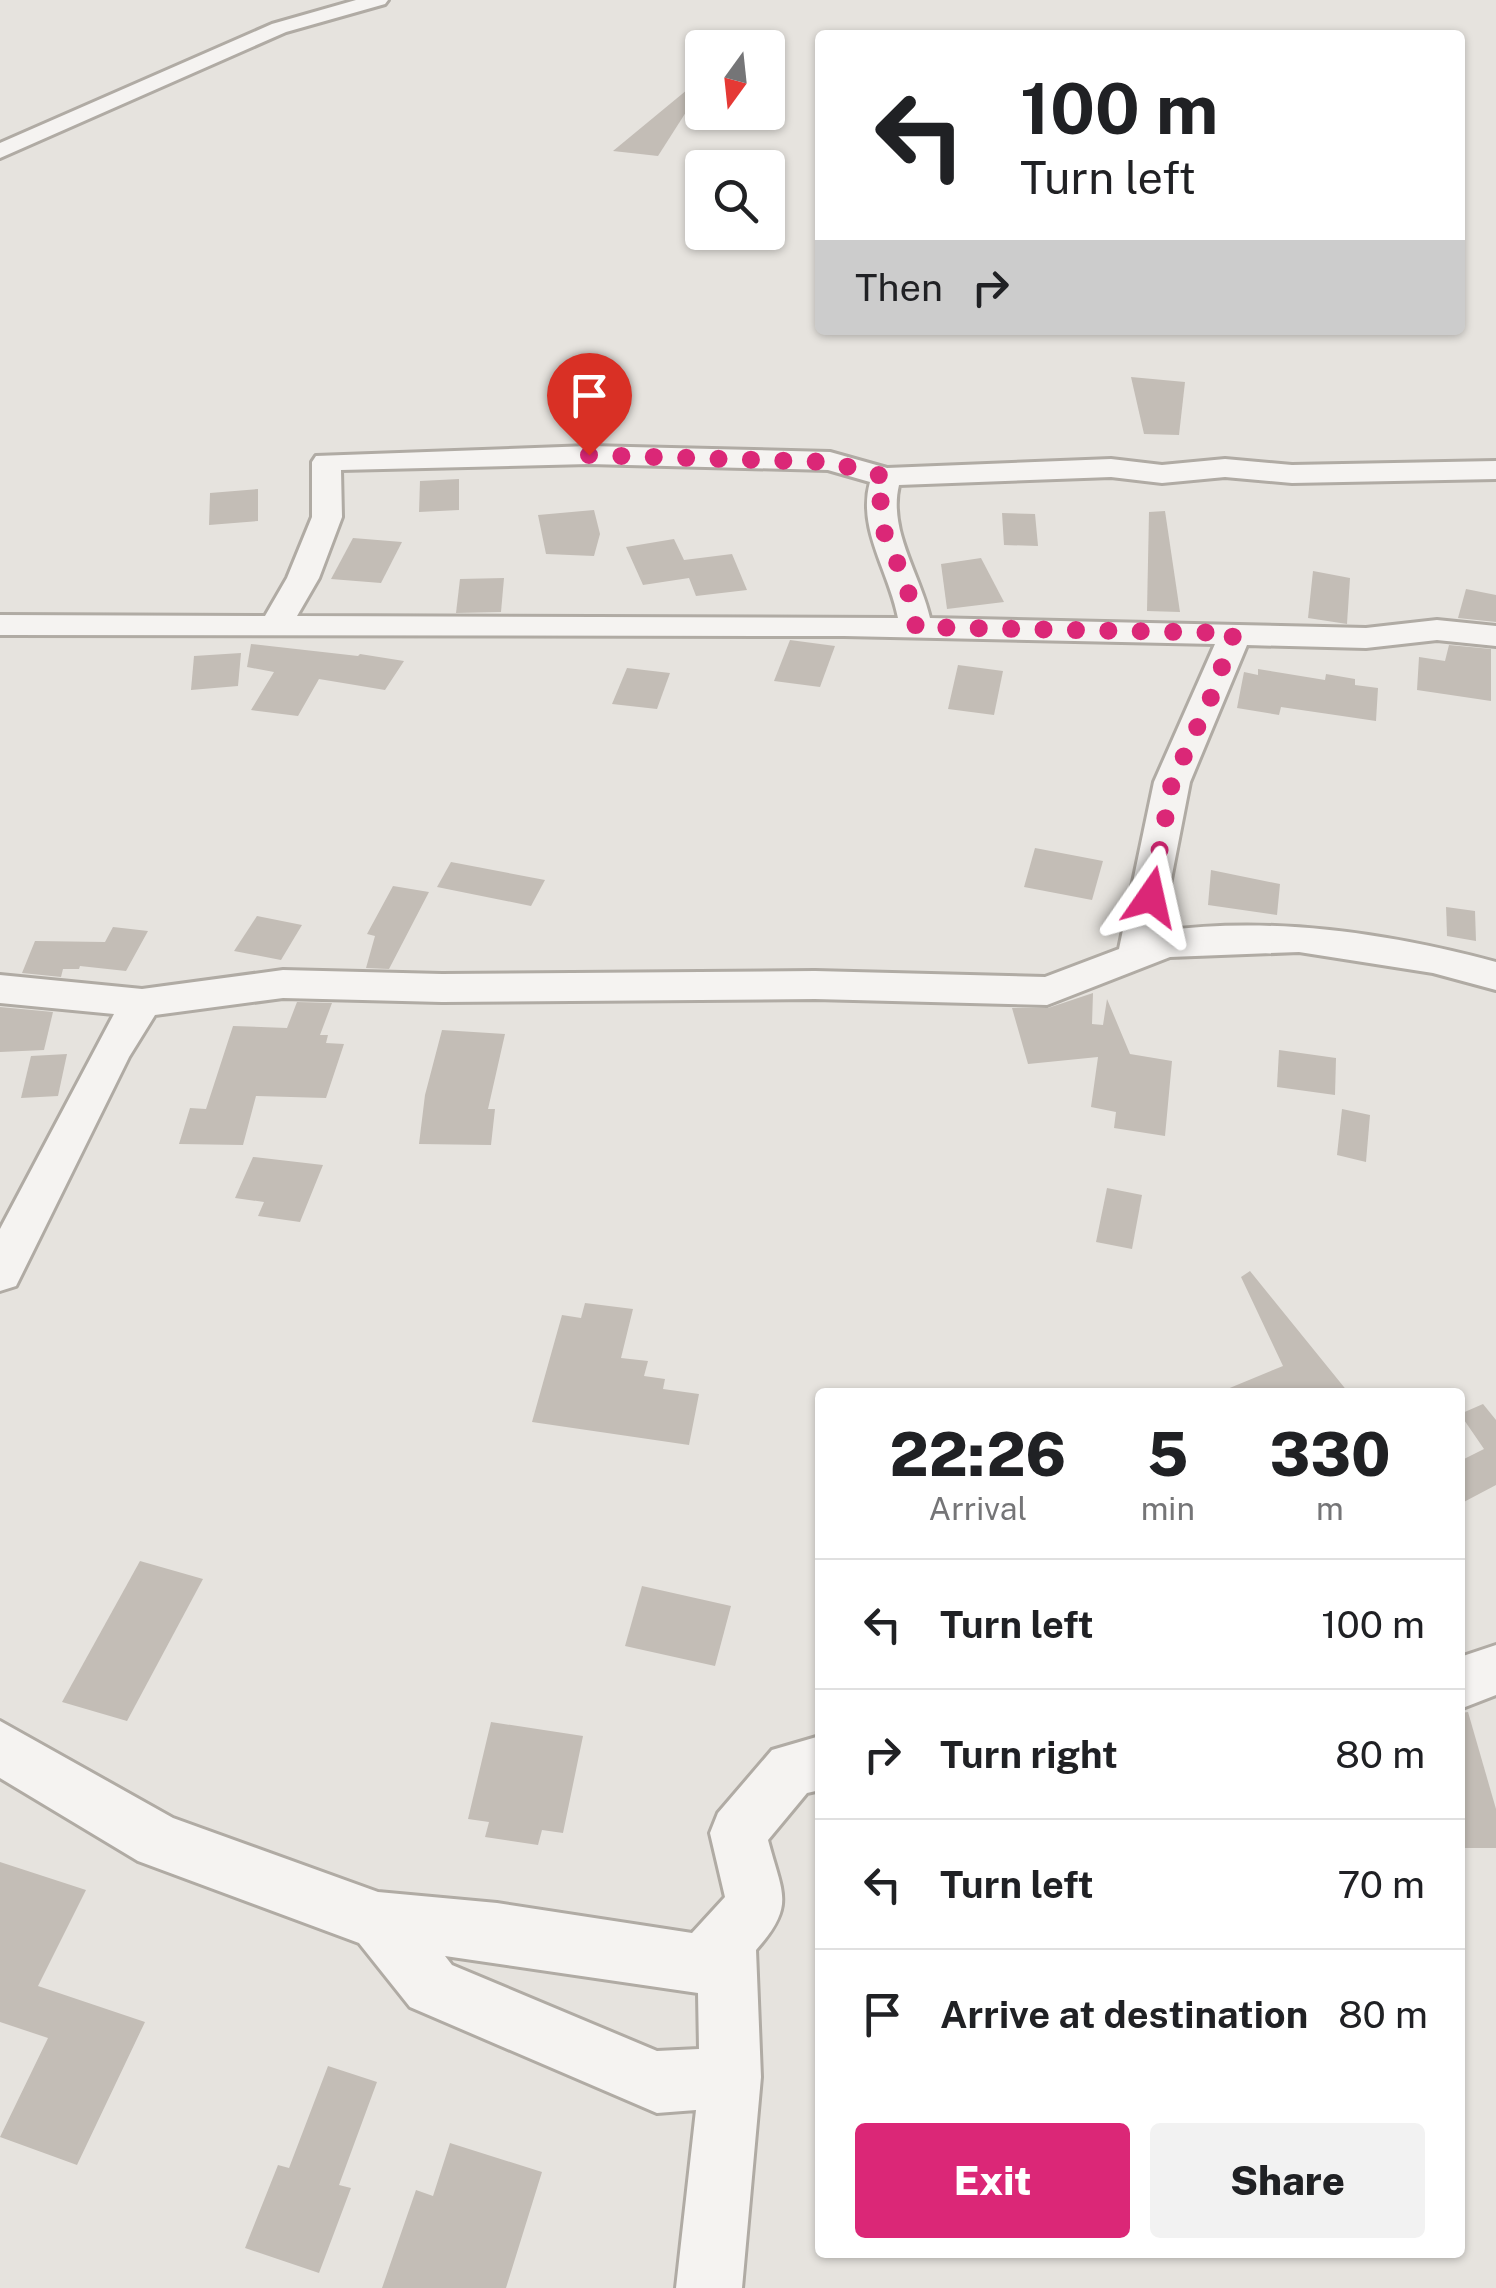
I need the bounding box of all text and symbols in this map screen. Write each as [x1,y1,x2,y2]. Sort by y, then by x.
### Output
north arrow [685,30,785,130]
map controls [685,30,785,250]
text: 100 m [1020,67,1218,150]
icon: left [855,70,985,200]
button: search [685,150,785,250]
text: Turn left [1020,151,1196,204]
icon: right [963,260,1018,315]
text: Then [855,265,943,310]
pin [547,353,632,456]
icon: arrive [562,368,617,423]
position arrow [1099,845,1203,949]
text: 22:26 [889,1419,1066,1490]
text: 5 [1147,1419,1189,1490]
text: 330 [1269,1419,1390,1490]
text: Arrival [928,1490,1027,1527]
text: min [1141,1490,1195,1527]
text: m [1316,1490,1344,1527]
icon: left [855,1597,910,1652]
text: Turn left [940,1602,1094,1647]
text: 100 m [1321,1602,1425,1647]
icon: right [855,1727,910,1782]
text: Turn right [940,1732,1118,1777]
text: 80 m [1335,1732,1425,1777]
icon: left [855,1857,910,1912]
text: Turn left [940,1862,1094,1907]
text: 70 m [1338,1862,1425,1907]
icon: arrive [855,1987,910,2042]
text: Arrive at destination [940,1992,1308,2037]
text: 80 m [1338,1992,1428,2037]
button: Exit [855,2123,1130,2238]
button: Share [1150,2123,1425,2238]

